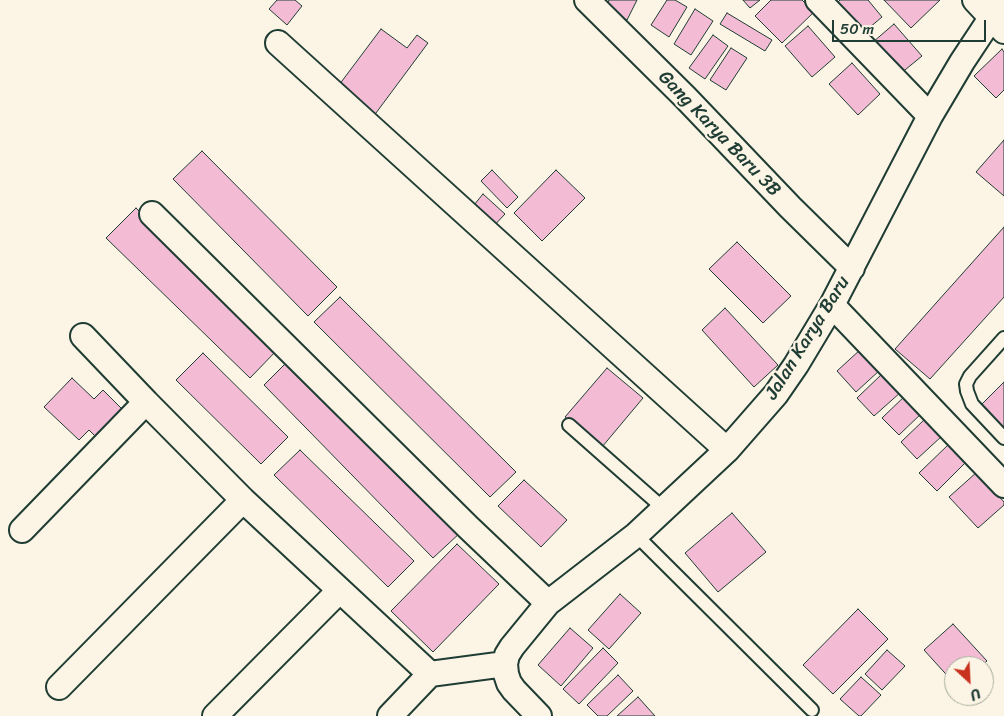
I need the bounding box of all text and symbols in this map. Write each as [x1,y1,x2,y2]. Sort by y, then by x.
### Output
scale bar [834,10,988,42]
text: 50 m [840,16,874,42]
street label: Gang Karya Baru 3B [653,66,785,202]
street label: Jalan Karya Baru [761,272,855,404]
north arrow [944,656,994,706]
text: U [966,681,985,707]

